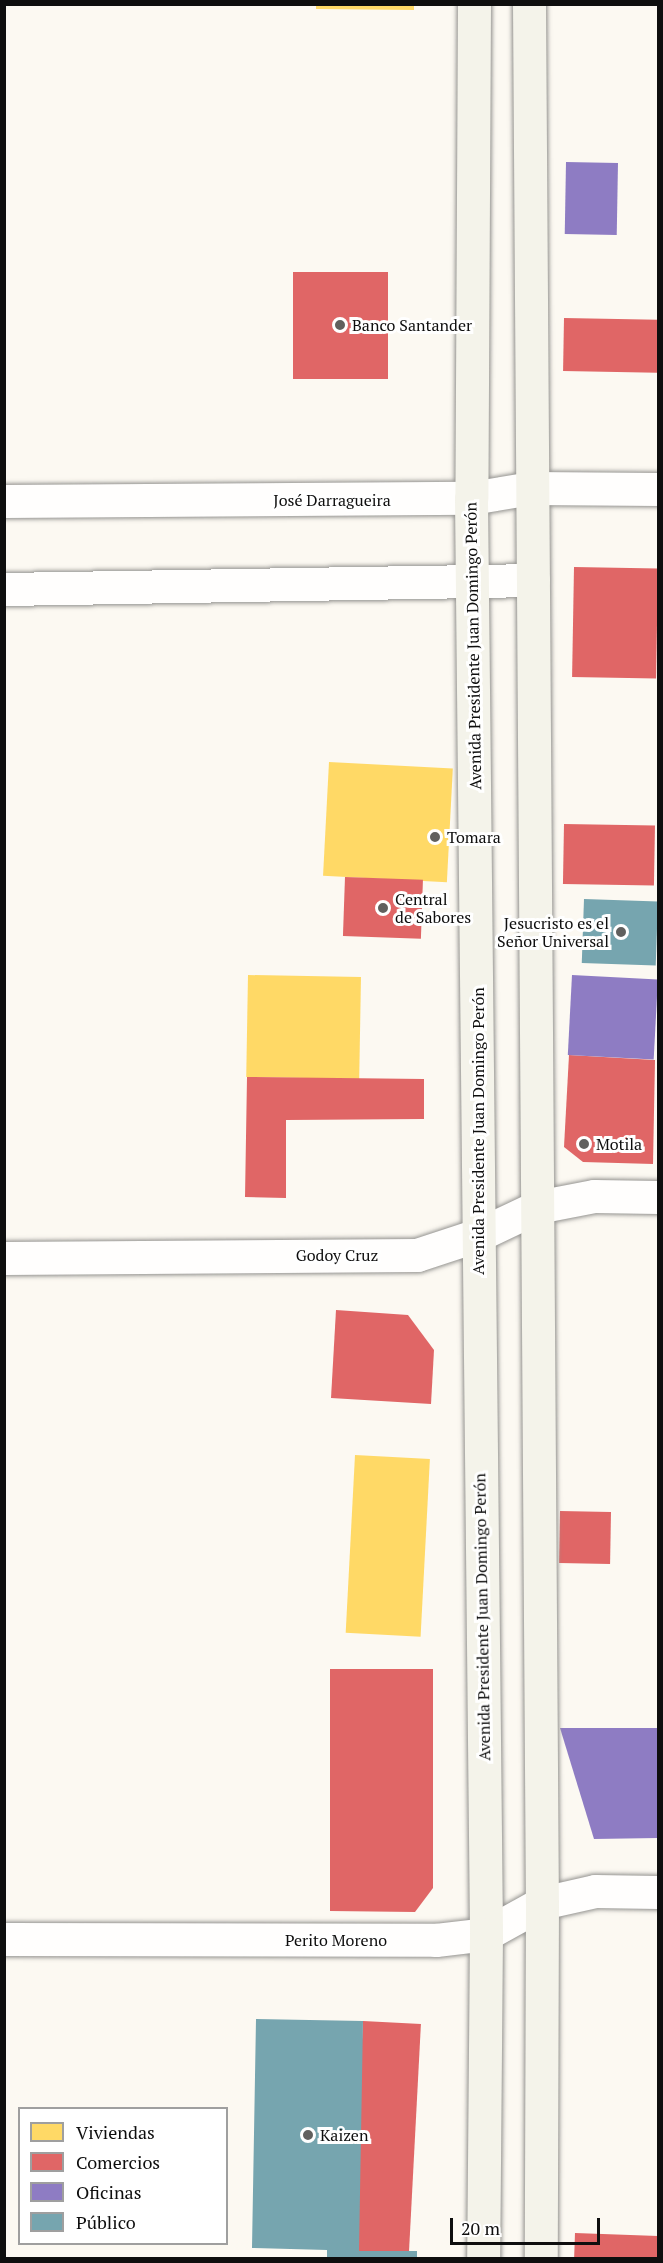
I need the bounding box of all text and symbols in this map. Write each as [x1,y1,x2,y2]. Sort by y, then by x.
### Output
place label: Banco Santander [352,315,472,335]
marker: Banco Santander [333,318,347,332]
street label: José Darragueira [273,490,391,510]
street label: Avenida Presidente Juan Domingo Perón [461,502,485,790]
place label: Tomara [447,827,501,847]
marker: Tomara [428,830,442,844]
place label: Central de Sabores [395,889,471,927]
marker: Central de Sabores [376,901,390,915]
place label: Jesucristo es el Señor Universal [497,913,609,951]
marker: Jesucristo es el Señor Universal [614,925,628,939]
street label: Avenida Presidente Juan Domingo Perón [468,987,488,1275]
place label: Motila [596,1134,642,1154]
marker: Motila [577,1137,591,1151]
street label: Godoy Cruz [296,1245,378,1265]
street label: Avenida Presidente Juan Domingo Perón [470,1473,494,1761]
street label: Perito Moreno [285,1930,387,1950]
legend [18,2107,228,2245]
text: Viviendas [76,2120,155,2144]
place label: Kaizen [320,2125,368,2145]
marker: Kaizen [301,2128,315,2142]
text: Comercios [76,2150,160,2174]
text: Oficinas [76,2180,142,2204]
scale bar [453,2206,603,2244]
text: Público [76,2210,136,2234]
text: 20 m [461,2216,500,2240]

